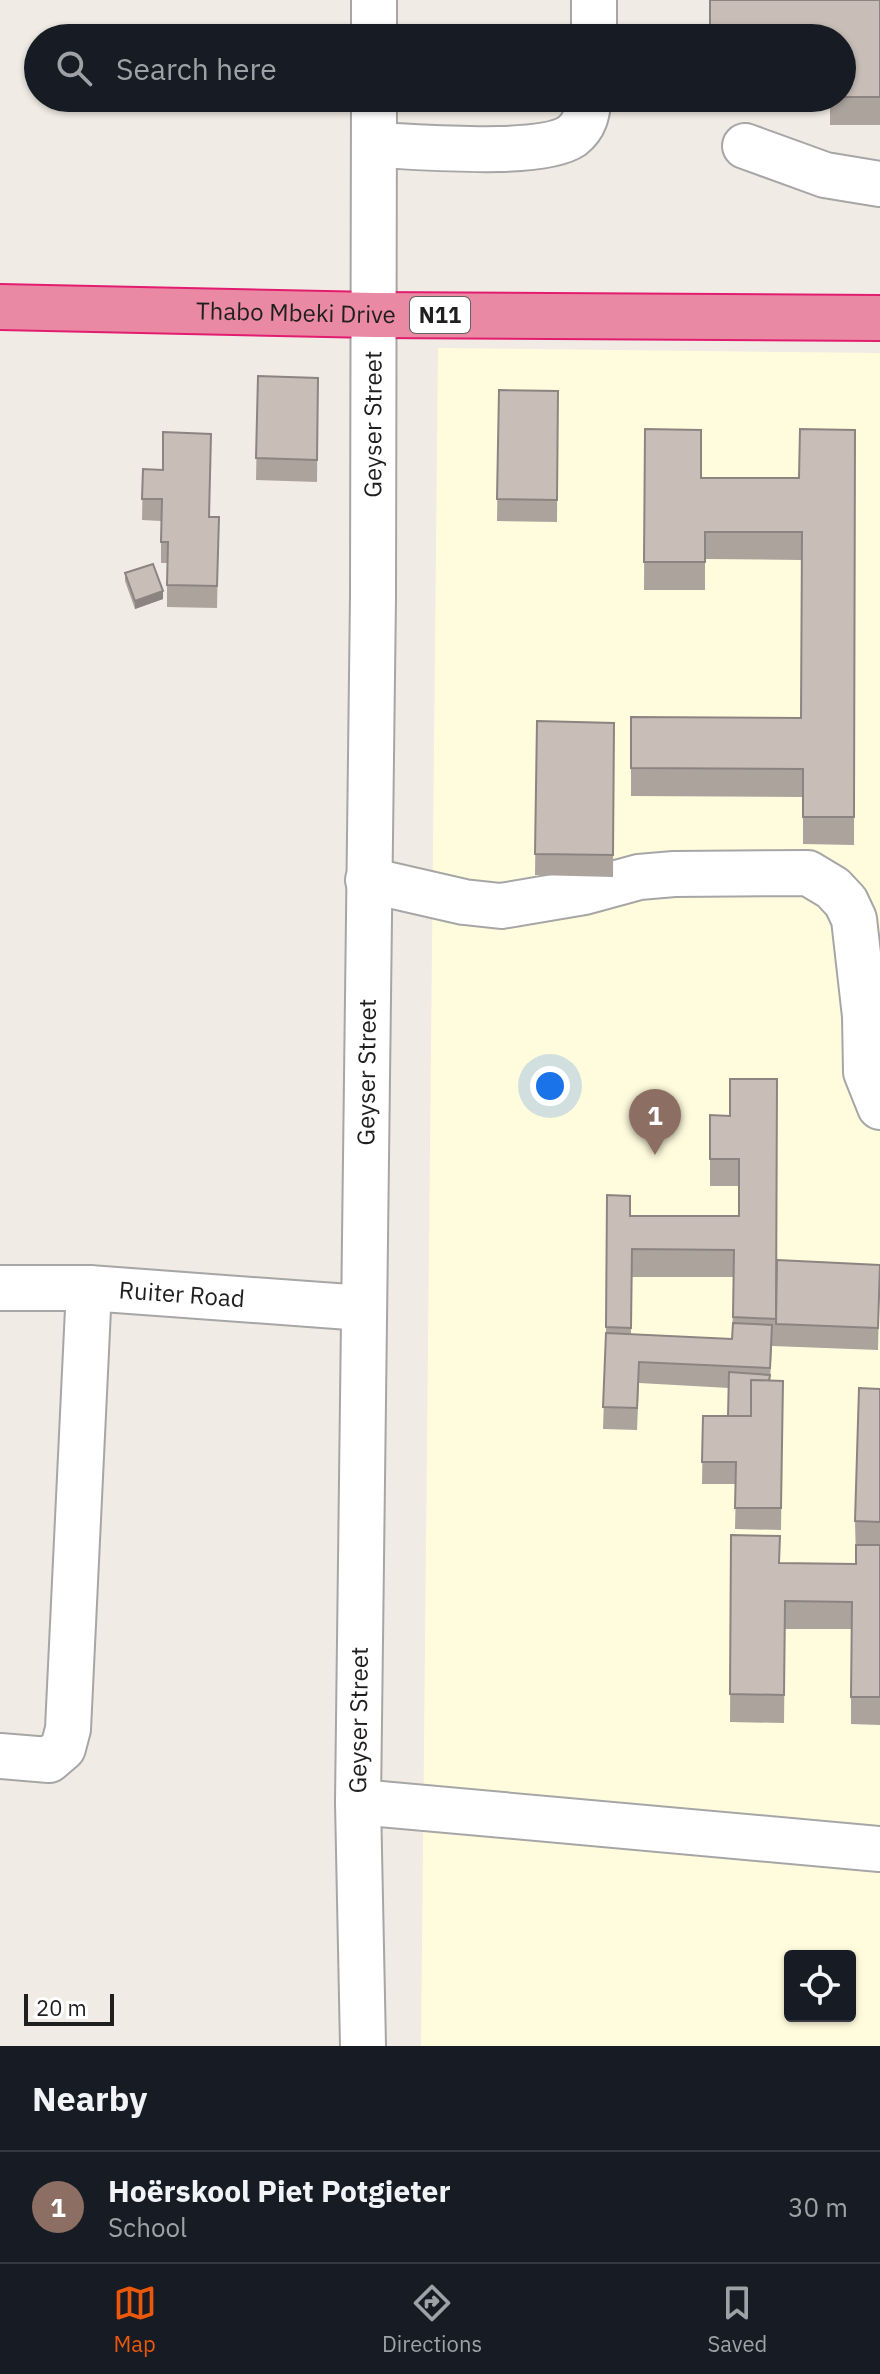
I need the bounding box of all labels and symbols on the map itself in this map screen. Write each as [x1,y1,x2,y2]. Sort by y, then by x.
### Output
street label: Thabo Mbeki Drive [196,294,396,330]
road number: N11 [410,297,470,333]
street label: Geyser Street [356,351,388,498]
street label: Geyser Street [349,998,383,1146]
your location [530,1066,570,1106]
pin: 1 [629,1089,681,1155]
street label: Ruiter Road [118,1273,246,1314]
street label: Geyser Street [341,1646,375,1794]
scale bar [24,1990,114,2026]

